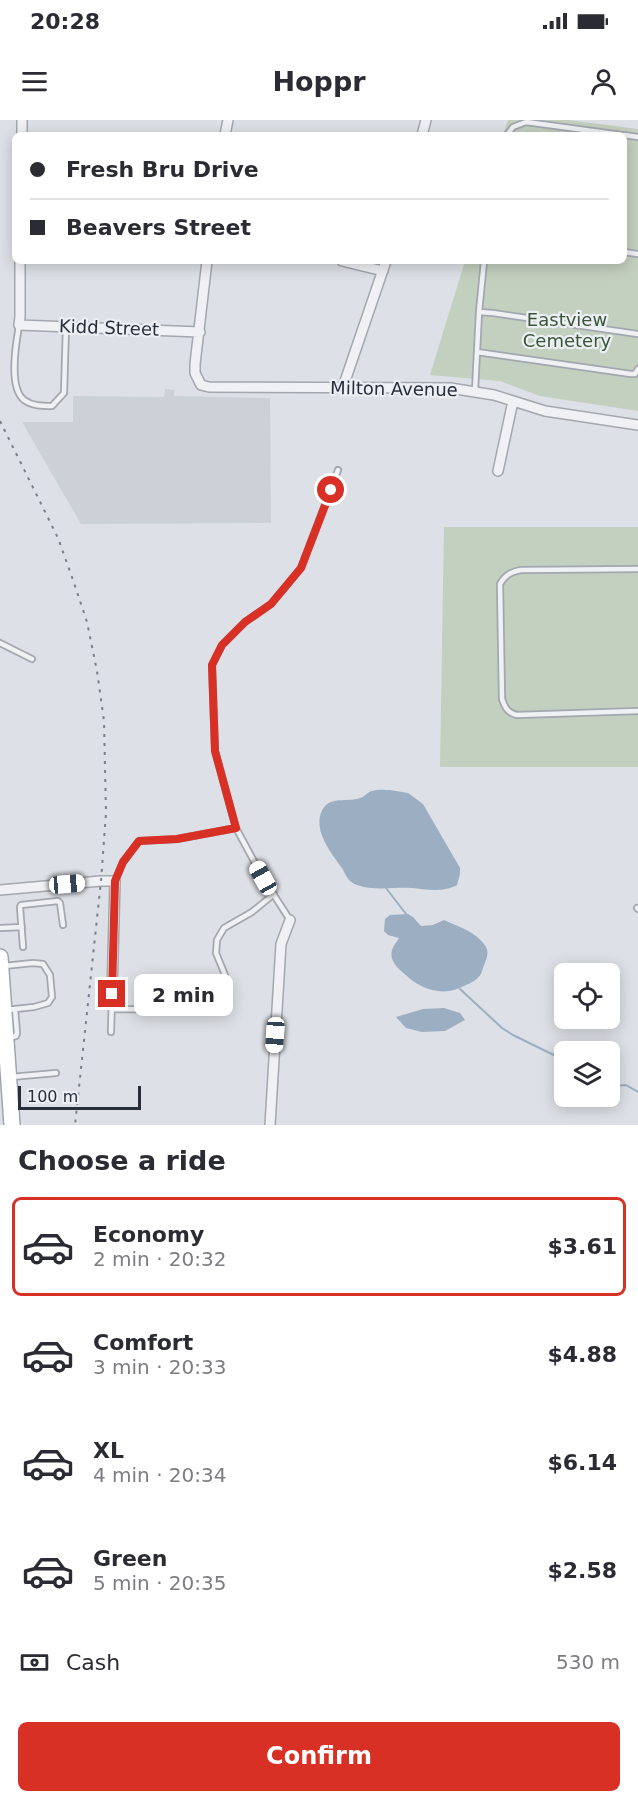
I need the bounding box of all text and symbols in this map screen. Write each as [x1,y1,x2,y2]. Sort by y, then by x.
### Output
text: 20:28 [30,9,100,34]
icon: menu [18,65,51,98]
icon: person [587,65,620,98]
text: Hoppr [272,66,366,97]
text: Fresh Bru Drive [66,157,259,182]
text: Beavers Street [66,215,251,240]
park label: Eastview Cemetery [523,309,612,351]
street label: Kidd Street [59,315,159,340]
street label: Milton Avenue [330,377,458,400]
route start [317,476,344,503]
car [246,858,280,898]
car [48,873,86,895]
map controls [554,963,620,1107]
button: locate [554,963,620,1029]
callout: 2 min [133,973,232,1015]
route end [98,980,125,1007]
text: 2 min [152,983,215,1007]
car [265,1016,285,1054]
button: layers [554,1041,620,1107]
scale bar [18,1083,141,1110]
text: 100 m [27,1087,78,1106]
text: Choose a ride [18,1145,226,1176]
icon: car [21,1220,75,1274]
text: Economy [93,1222,204,1247]
text: $3.61 [547,1234,617,1259]
text: 2 min · 20:32 [93,1247,227,1271]
icon: car [21,1328,75,1382]
text: Comfort [93,1330,193,1355]
text: $4.88 [547,1342,617,1367]
text: 3 min · 20:33 [93,1355,227,1379]
icon: car [21,1436,75,1490]
text: XL [93,1438,124,1463]
text: $6.14 [547,1450,617,1475]
text: 4 min · 20:34 [93,1463,227,1487]
icon: car [21,1544,75,1598]
text: Green [93,1546,167,1571]
text: $2.58 [547,1558,617,1583]
text: 5 min · 20:35 [93,1571,227,1595]
icon: cash [18,1646,51,1679]
text: Cash [66,1650,120,1675]
text: 530 m [556,1650,620,1674]
button: Confirm [18,1722,620,1791]

